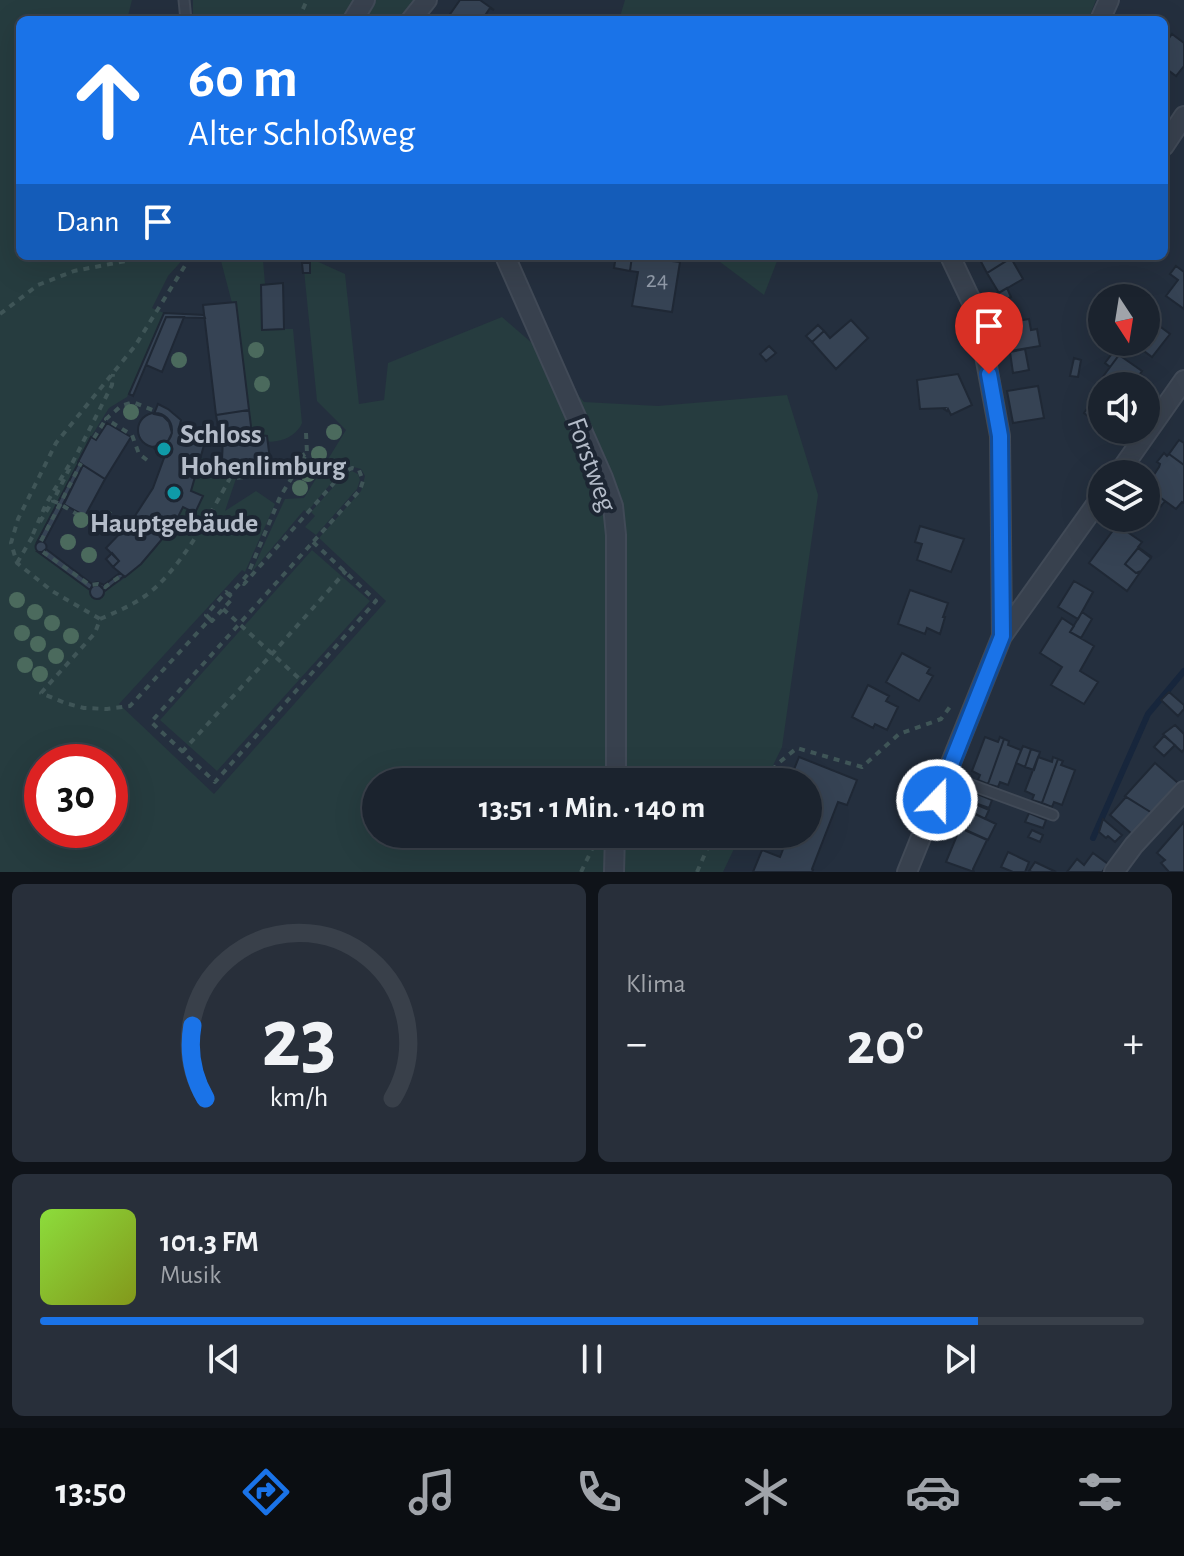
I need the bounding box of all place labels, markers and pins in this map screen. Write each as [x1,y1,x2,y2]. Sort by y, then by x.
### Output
pin [955,292,1023,374]
place label: Schloss Hohenlimburg [180,421,347,481]
marker: Schloss Hohenlimburg [155,440,173,458]
marker: Hauptgebäude [165,484,183,502]
place label: Hauptgebäude [90,510,258,538]

